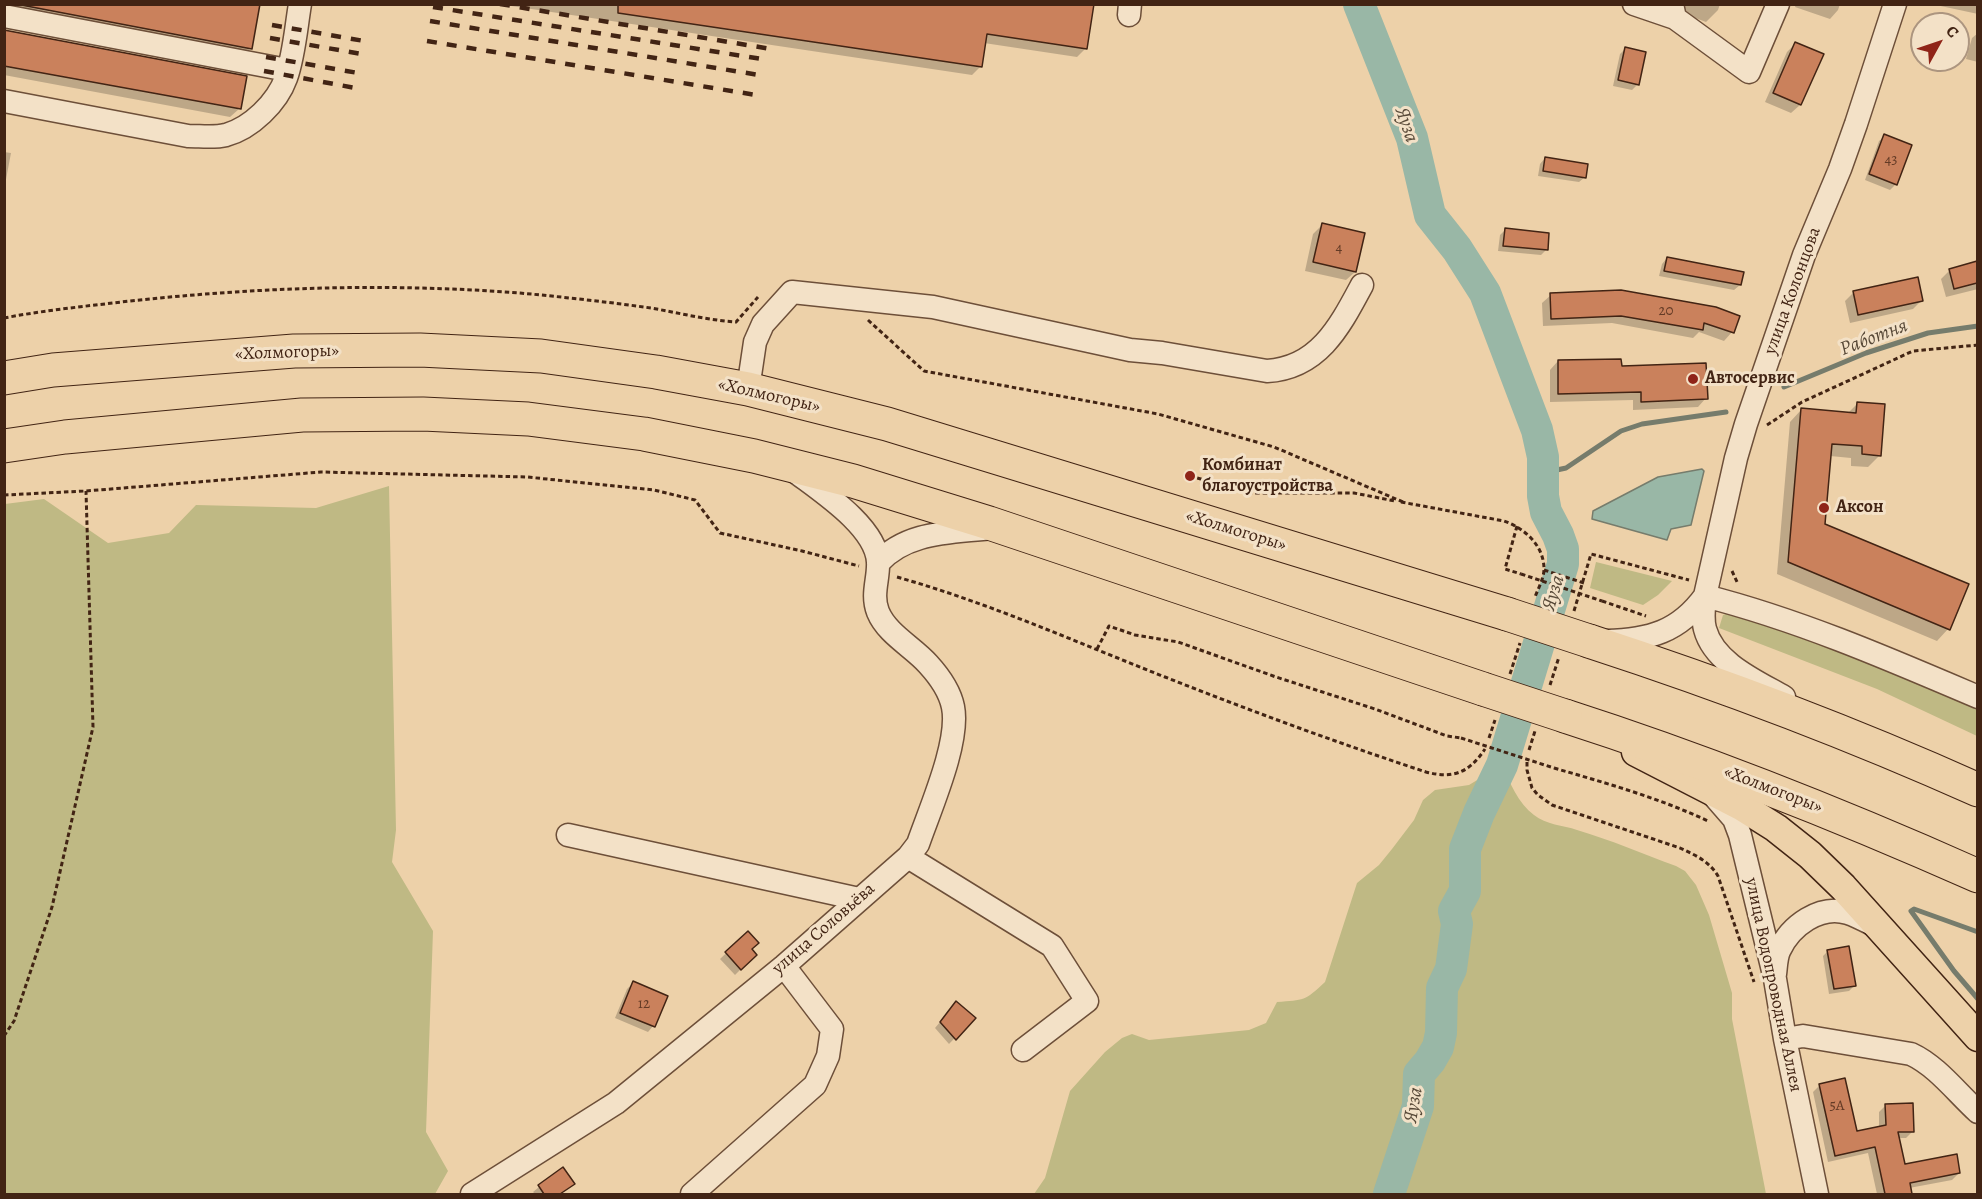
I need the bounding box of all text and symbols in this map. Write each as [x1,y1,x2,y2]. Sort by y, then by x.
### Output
north arrow [1910,12,1970,72]
text: С [1941,21,1964,43]
water label: Яуза [1389,104,1423,146]
house number: 43 [1884,151,1898,169]
street label: улица Колонцова [1760,224,1826,358]
house number: 4 [1336,239,1342,257]
house number: 20 [1658,302,1674,320]
water label: Работня [1837,314,1911,362]
street label: «Холмогоры» [235,340,339,366]
place label: Автосервис [1705,368,1795,390]
marker: Автосервис [1686,372,1700,386]
street label: «Холмогоры» [716,374,822,418]
place label: Комбинат благоустройства [1202,455,1333,498]
marker: Комбинат благоустройства [1183,469,1197,483]
place label: Аксон [1836,497,1884,519]
marker: Аксон [1817,501,1831,515]
street label: «Холмогоры» [1183,505,1289,557]
water label: Яуза [1537,572,1571,614]
street label: «Холмогоры» [1721,761,1825,819]
street label: улица Водопроводная Аллея [1740,876,1806,1094]
street label: улица Соловьёва [768,879,880,979]
house number: 12 [638,995,650,1013]
water label: Яуза [1399,1085,1429,1125]
house number: 5А [1829,1097,1845,1115]

